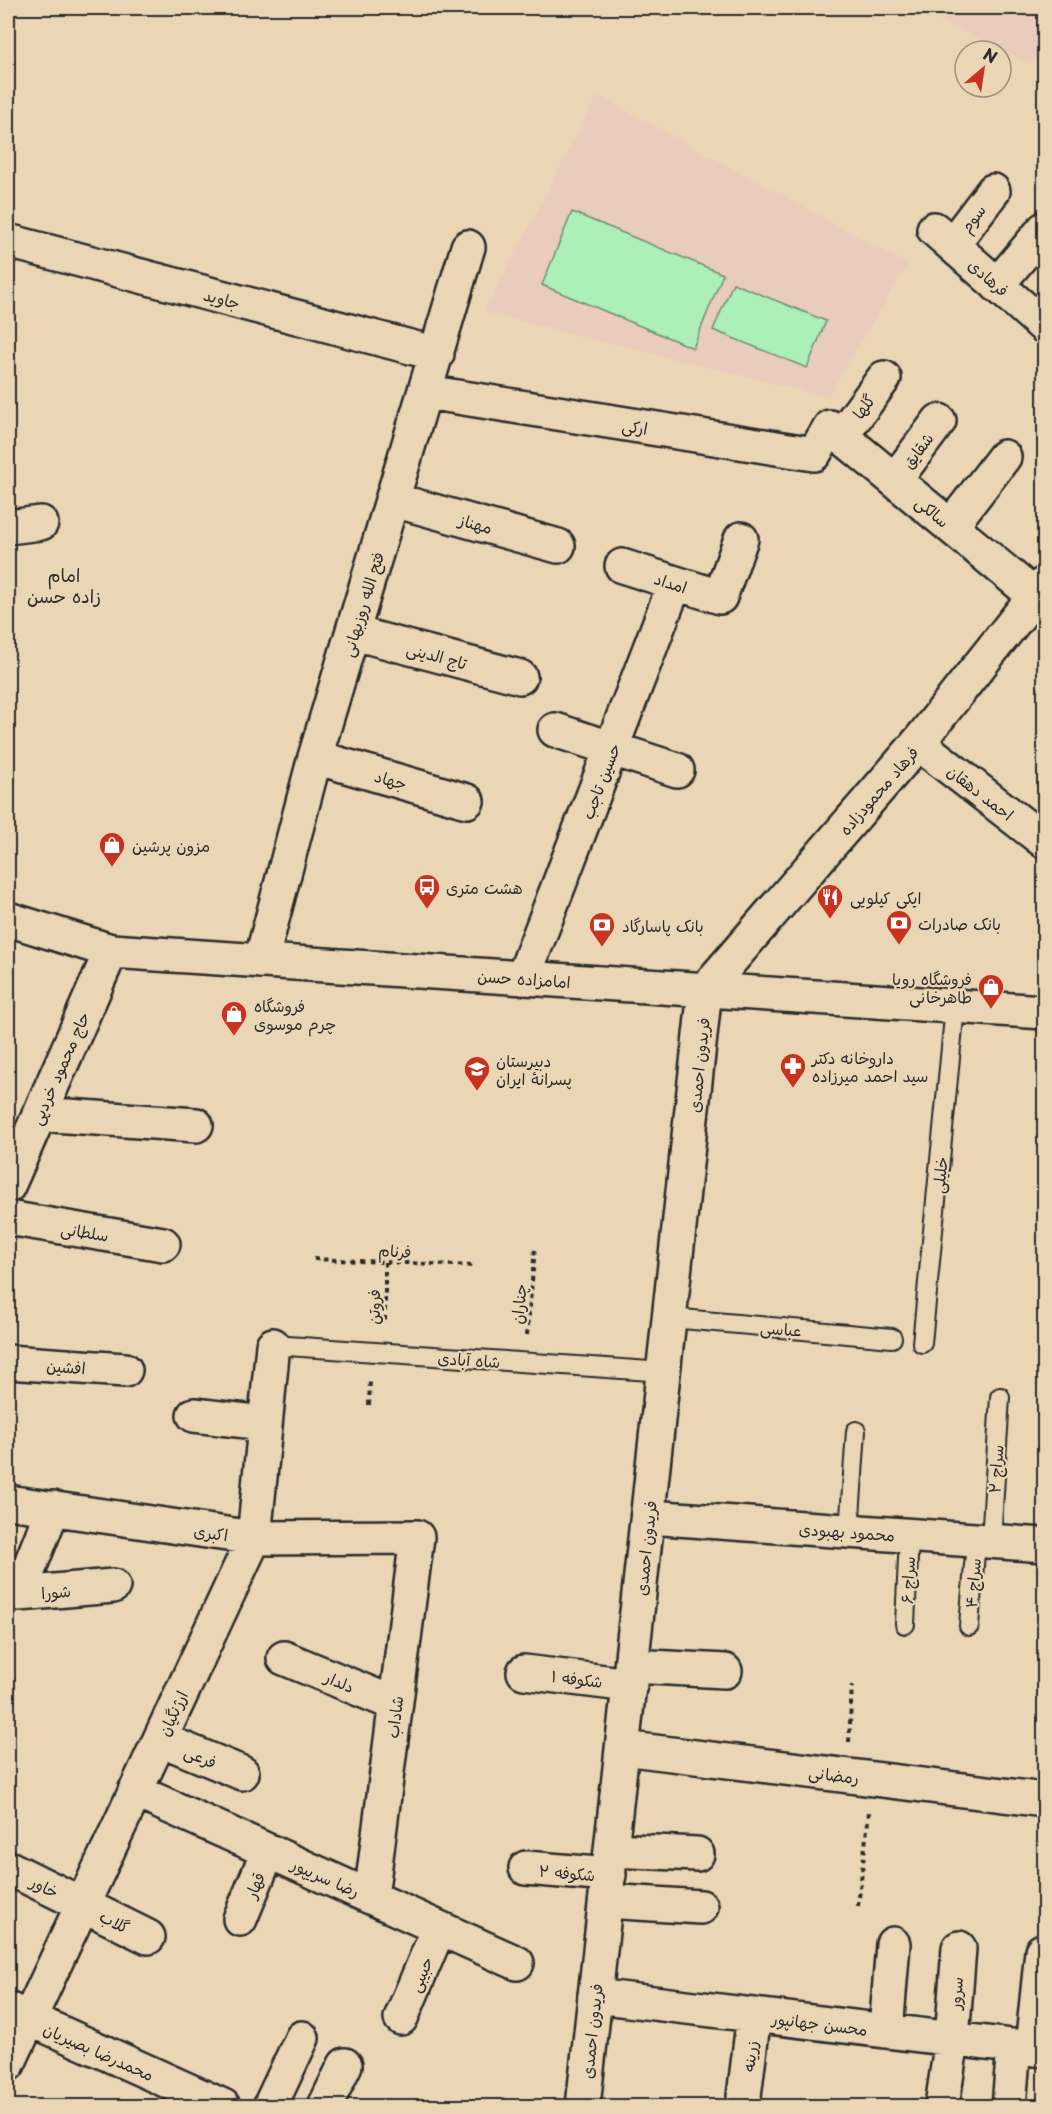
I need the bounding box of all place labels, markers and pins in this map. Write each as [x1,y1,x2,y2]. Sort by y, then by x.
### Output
shop icon: مزون پرشین [97,830,127,868]
place label: مزون پرشین [132,833,210,857]
bus stop icon: هشت متری [412,872,442,910]
place label: هشت متری [446,875,523,899]
restaurant icon: ایکی کیلویی [815,882,845,920]
place label: ایکی کیلویی [850,885,921,909]
bank icon: بانک صادرات [884,908,914,946]
bank icon: بانک پاسارگاد [587,910,617,948]
place label: بانک صادرات [918,911,1001,935]
place label: بانک پاسارگاد [622,913,704,937]
place label: فروشگاه رویا طاهرخانی [892,966,972,1008]
shop icon: فروشگاه رویا طاهرخانی [976,972,1006,1010]
place label: فروشگاه چرم موسوی [254,993,336,1037]
shop icon: فروشگاه چرم موسوی [219,999,249,1037]
place label: داروخانه دکتر سید احمد میرزاده [810,1045,929,1087]
place label: دبیرستان پسرانهٔ ایران [496,1048,572,1090]
pharmacy icon: داروخانه دکتر سید احمد میرزاده [778,1051,808,1089]
school or university icon: دبیرستان پسرانهٔ ایران [462,1054,492,1092]

